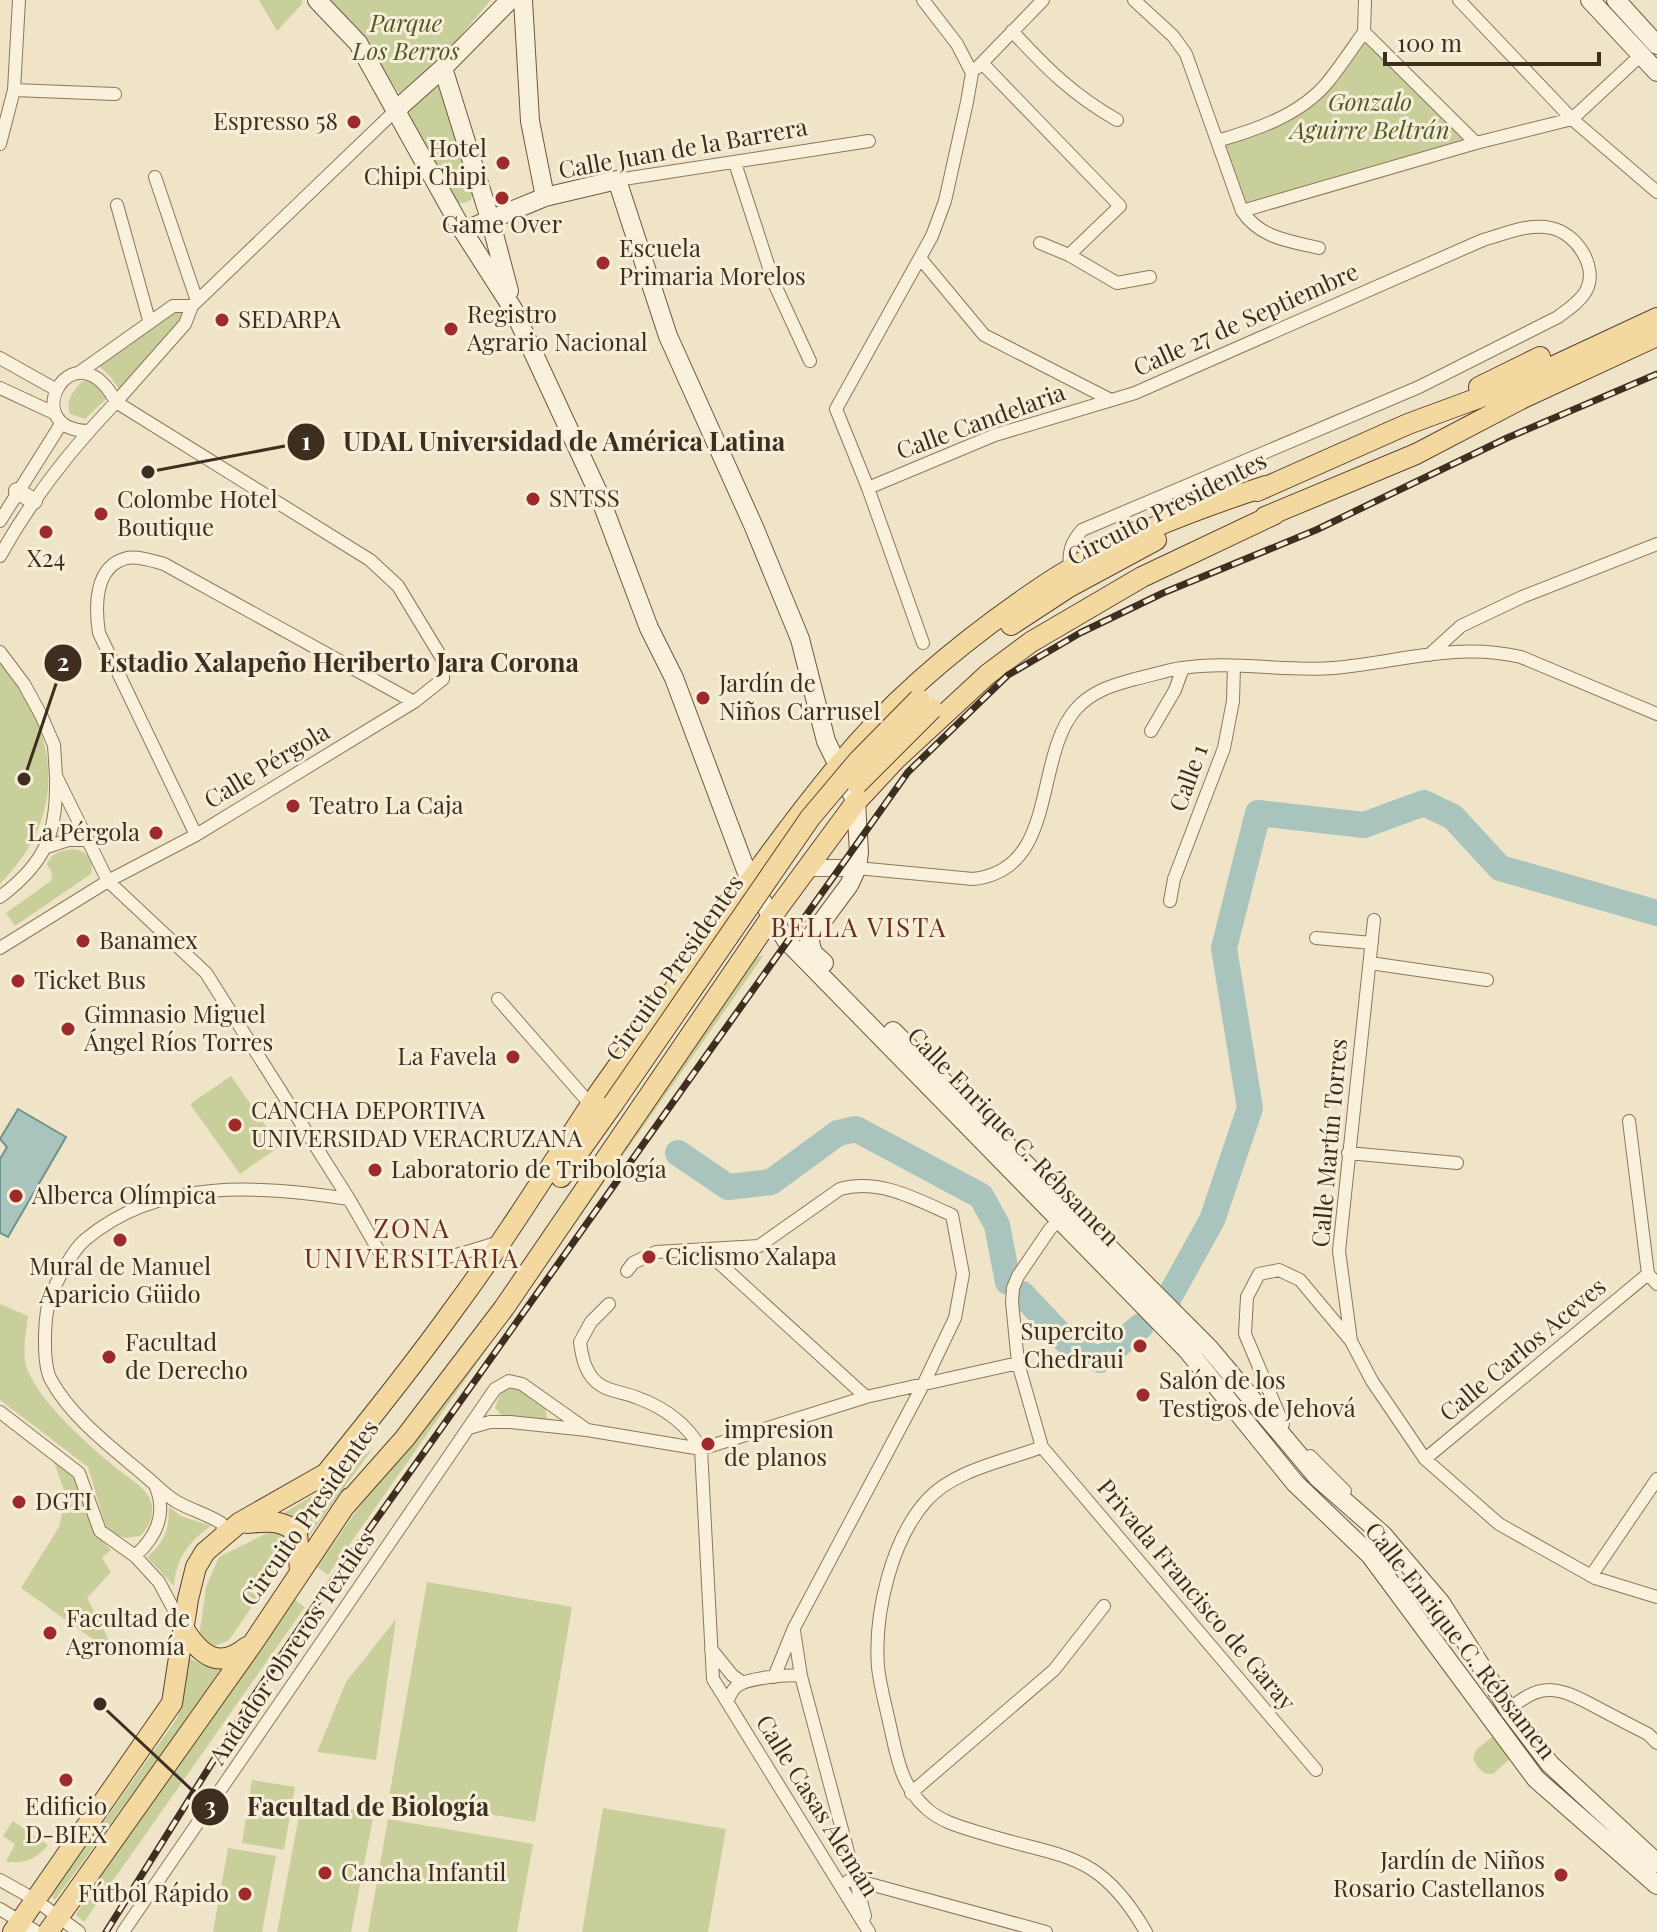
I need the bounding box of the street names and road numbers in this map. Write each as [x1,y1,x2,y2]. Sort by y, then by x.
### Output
street label: Calle Juan de la Barrera [556,109,810,185]
street label: Calle 27 de Septiembre [1128,254,1363,382]
street label: Calle Candelaria [891,375,1069,465]
street label: Circuito Presidentes [1061,443,1271,571]
street label: Calle Pérgola [197,714,335,814]
street label: Calle 1 [1160,739,1214,815]
street label: Circuito Presidentes [597,868,750,1066]
street label: Calle Enrique C. Rébsamen [901,1019,1128,1252]
street label: Calle Martín Torres [1303,1037,1353,1249]
street label: Calle Carlos Aceves [1432,1269,1612,1427]
street label: Circuito Presidentes [232,1413,385,1611]
street label: Privada Francisco de Garay [1091,1471,1304,1716]
street label: Calle Enrique C. Rébsamen [1359,1515,1564,1765]
street label: Andador Obreros Textiles [200,1524,380,1771]
street label: Calle Casas Alemán [750,1708,888,1902]

